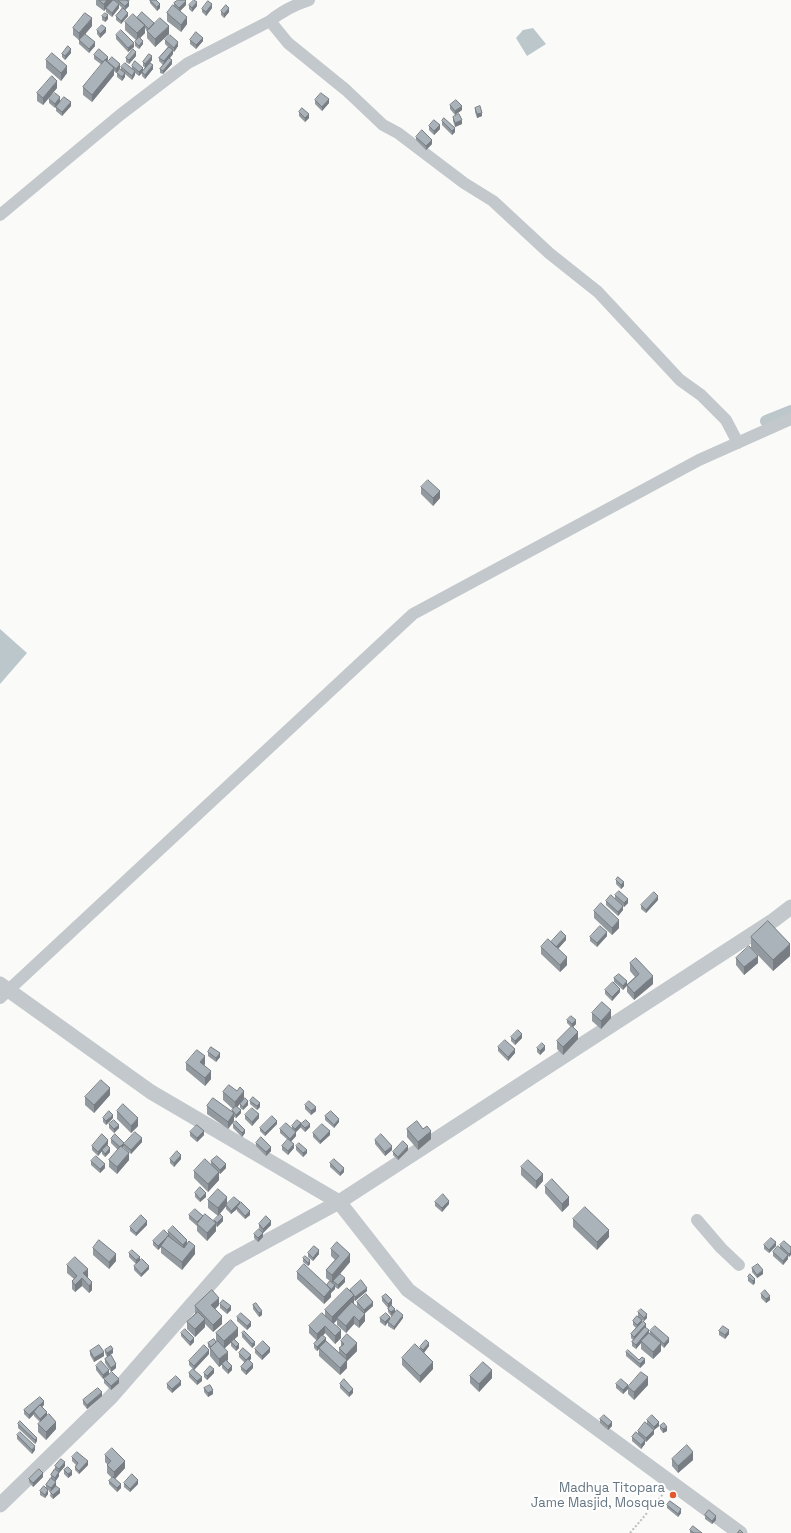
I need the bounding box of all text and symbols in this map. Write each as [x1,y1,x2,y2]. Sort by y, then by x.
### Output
place label: Madhya Titopara Jame Masjid, Mosque [531,1480,665,1511]
marker: Madhya Titopara Jame Masjid, Mosque [668,1490,678,1500]

